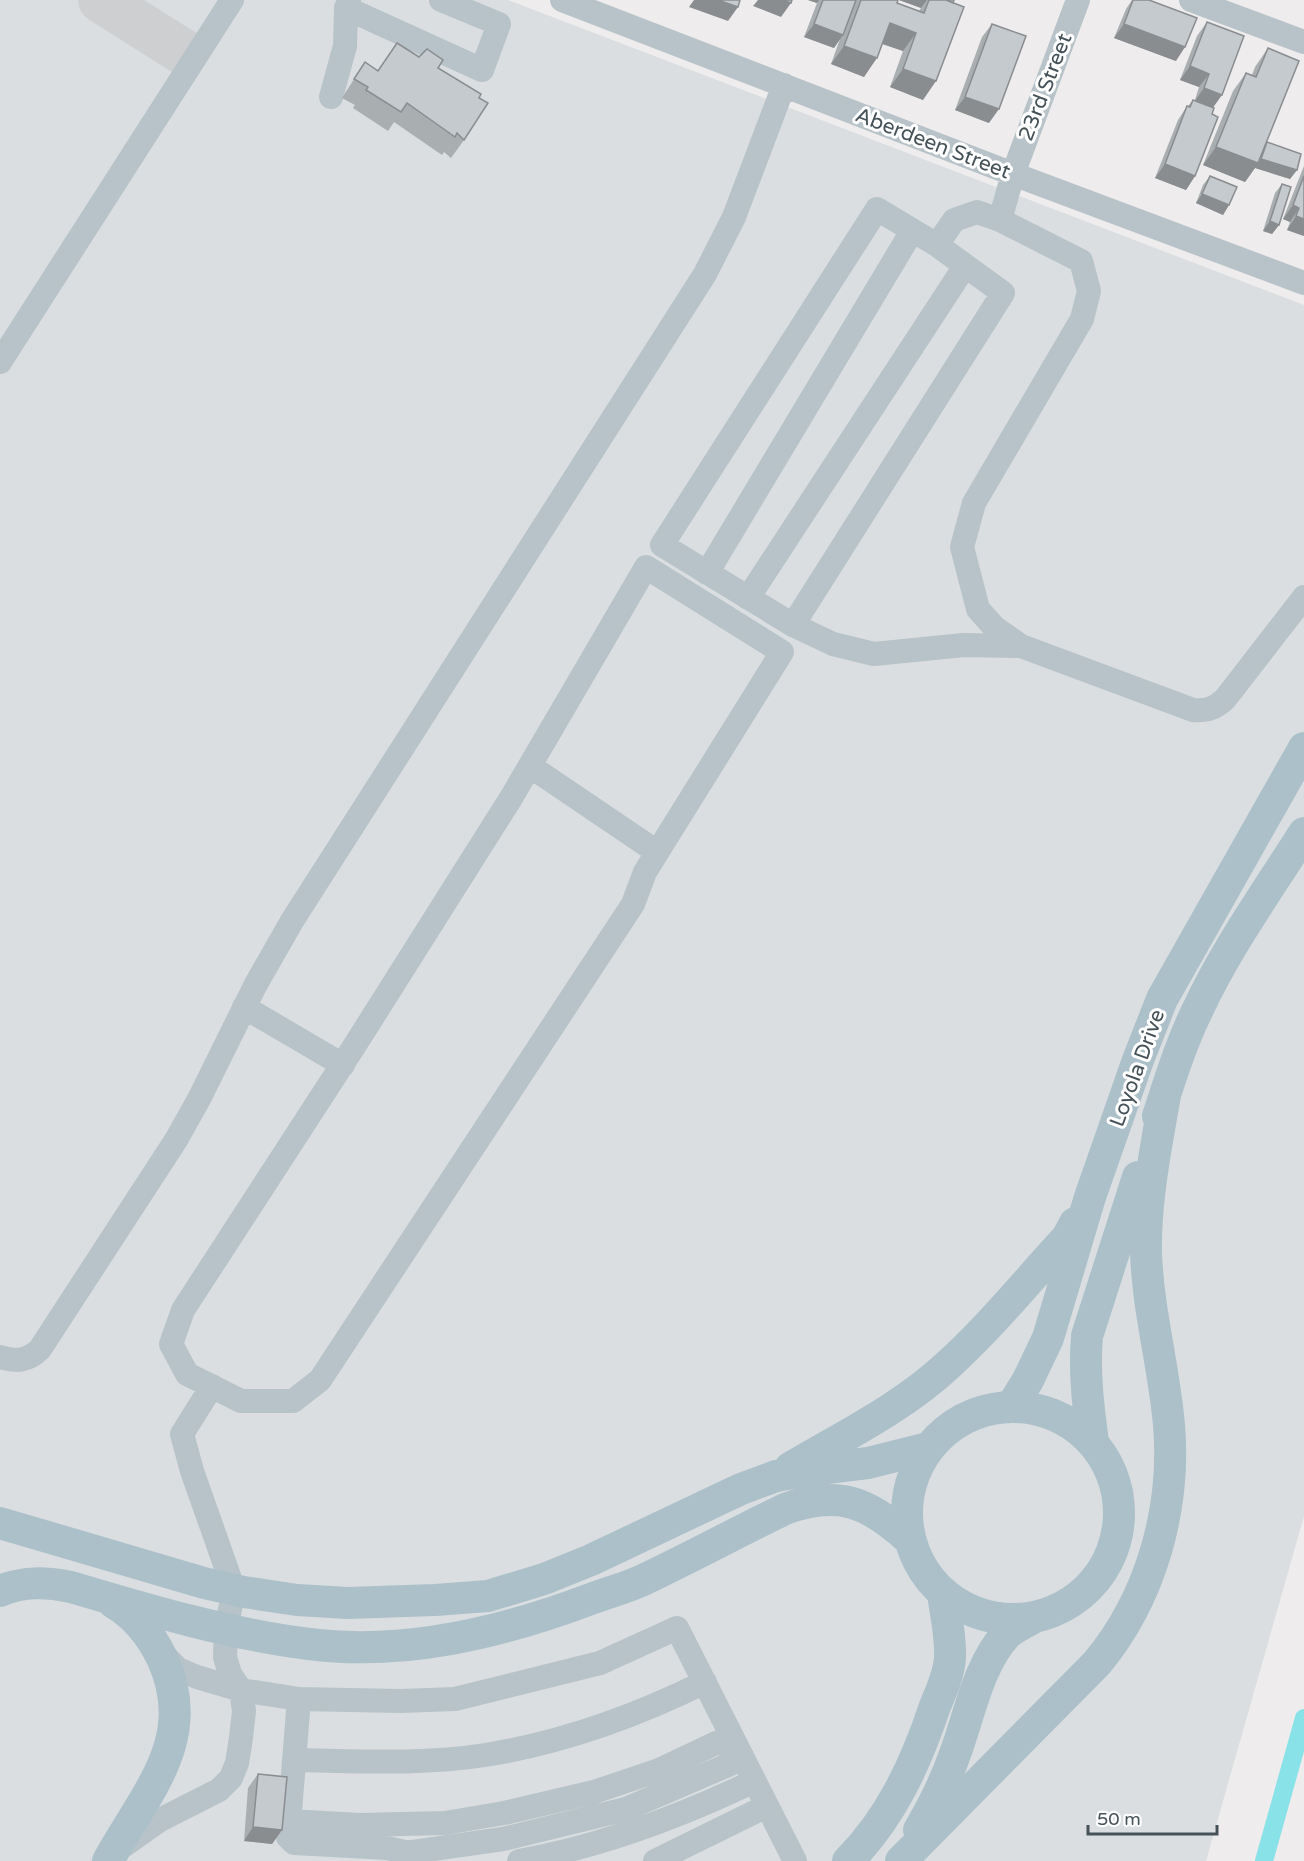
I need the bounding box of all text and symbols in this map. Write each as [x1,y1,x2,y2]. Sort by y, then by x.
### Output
street label: 23rd Street [1014,30,1077,144]
street label: Aberdeen Street [852,102,1014,184]
street label: Loyola Drive [1105,1006,1170,1130]
scale bar [1088,1798,1217,1836]
text: 50 m [1097,1808,1141,1830]

